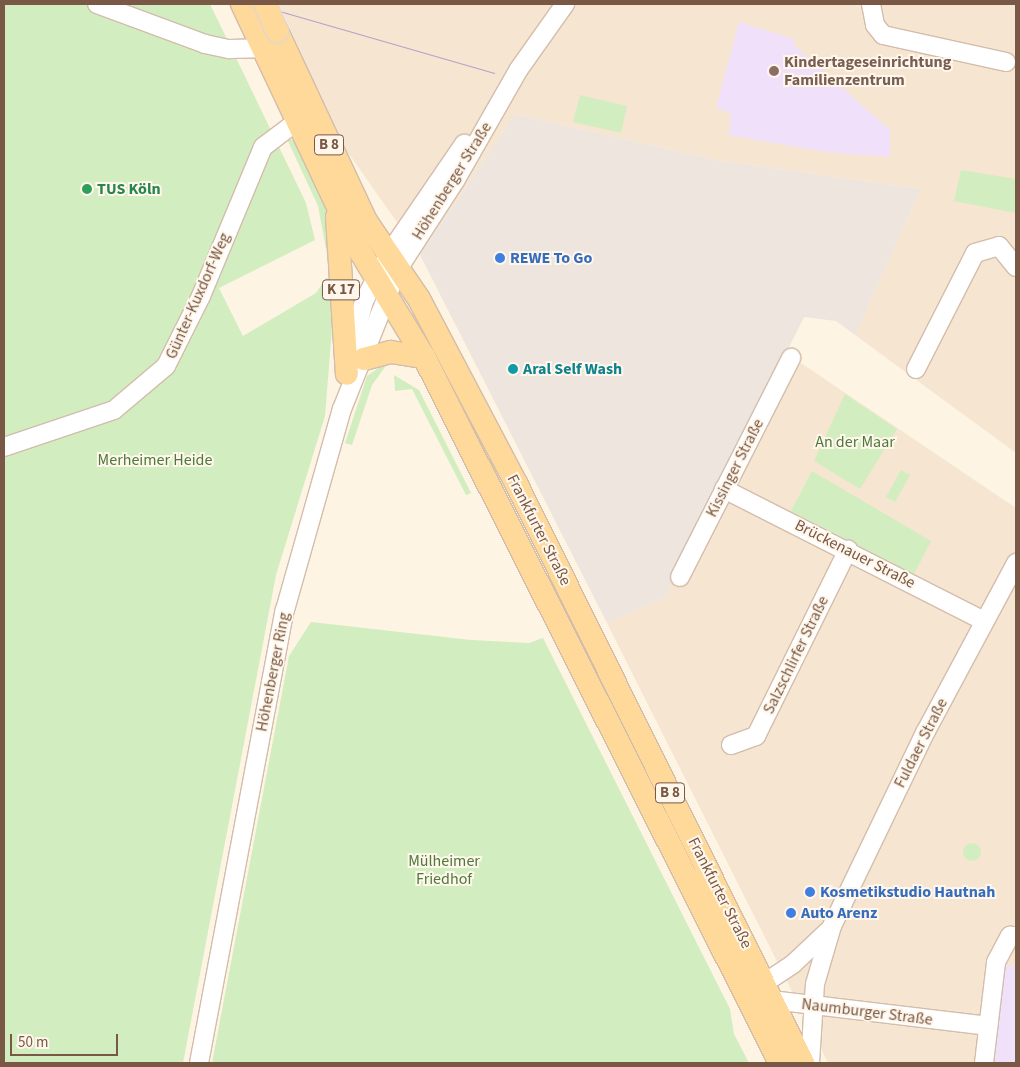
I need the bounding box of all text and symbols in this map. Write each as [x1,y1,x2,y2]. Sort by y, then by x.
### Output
place label: Kindertageseinrichtung Familienzentrum [784,52,951,90]
marker: Kindertageseinrichtung Familienzentrum [768,65,780,77]
street label: Höhenberger Straße [408,119,496,243]
road number: B 8 [314,132,344,158]
place label: TUS Köln [97,179,161,199]
marker: TUS Köln [81,183,93,195]
street label: Günter-Kuxdorf-Weg [162,230,234,362]
place label: REWE To Go [510,248,592,268]
marker: REWE To Go [494,252,506,264]
road number: K 17 [321,278,361,302]
place label: Aral Self Wash [523,359,622,379]
marker: Aral Self Wash [507,363,519,375]
street label: Kissinger Straße [702,416,768,520]
park label: An der Maar [815,432,895,452]
park label: Merheimer Heide [98,450,212,470]
street label: Frankfurter Straße [503,471,575,589]
street label: Brückenauer Straße [792,515,918,593]
street label: Salzschlirfer Straße [759,593,833,717]
street label: Höhenberger Ring [252,611,294,733]
street label: Fuldaer Straße [890,695,952,791]
road number: B 8 [655,780,685,806]
street label: Frankfurter Straße [684,834,756,952]
park label: Mülheimer Friedhof [408,851,480,889]
place label: Kosmetikstudio Hautnah [820,882,995,902]
marker: Kosmetikstudio Hautnah [804,886,816,898]
place label: Auto Arenz [801,903,877,923]
marker: Auto Arenz [785,907,797,919]
street label: Naumburger Straße [800,994,934,1030]
scale bar [12,1024,120,1056]
text: 50 m [18,1032,48,1053]

